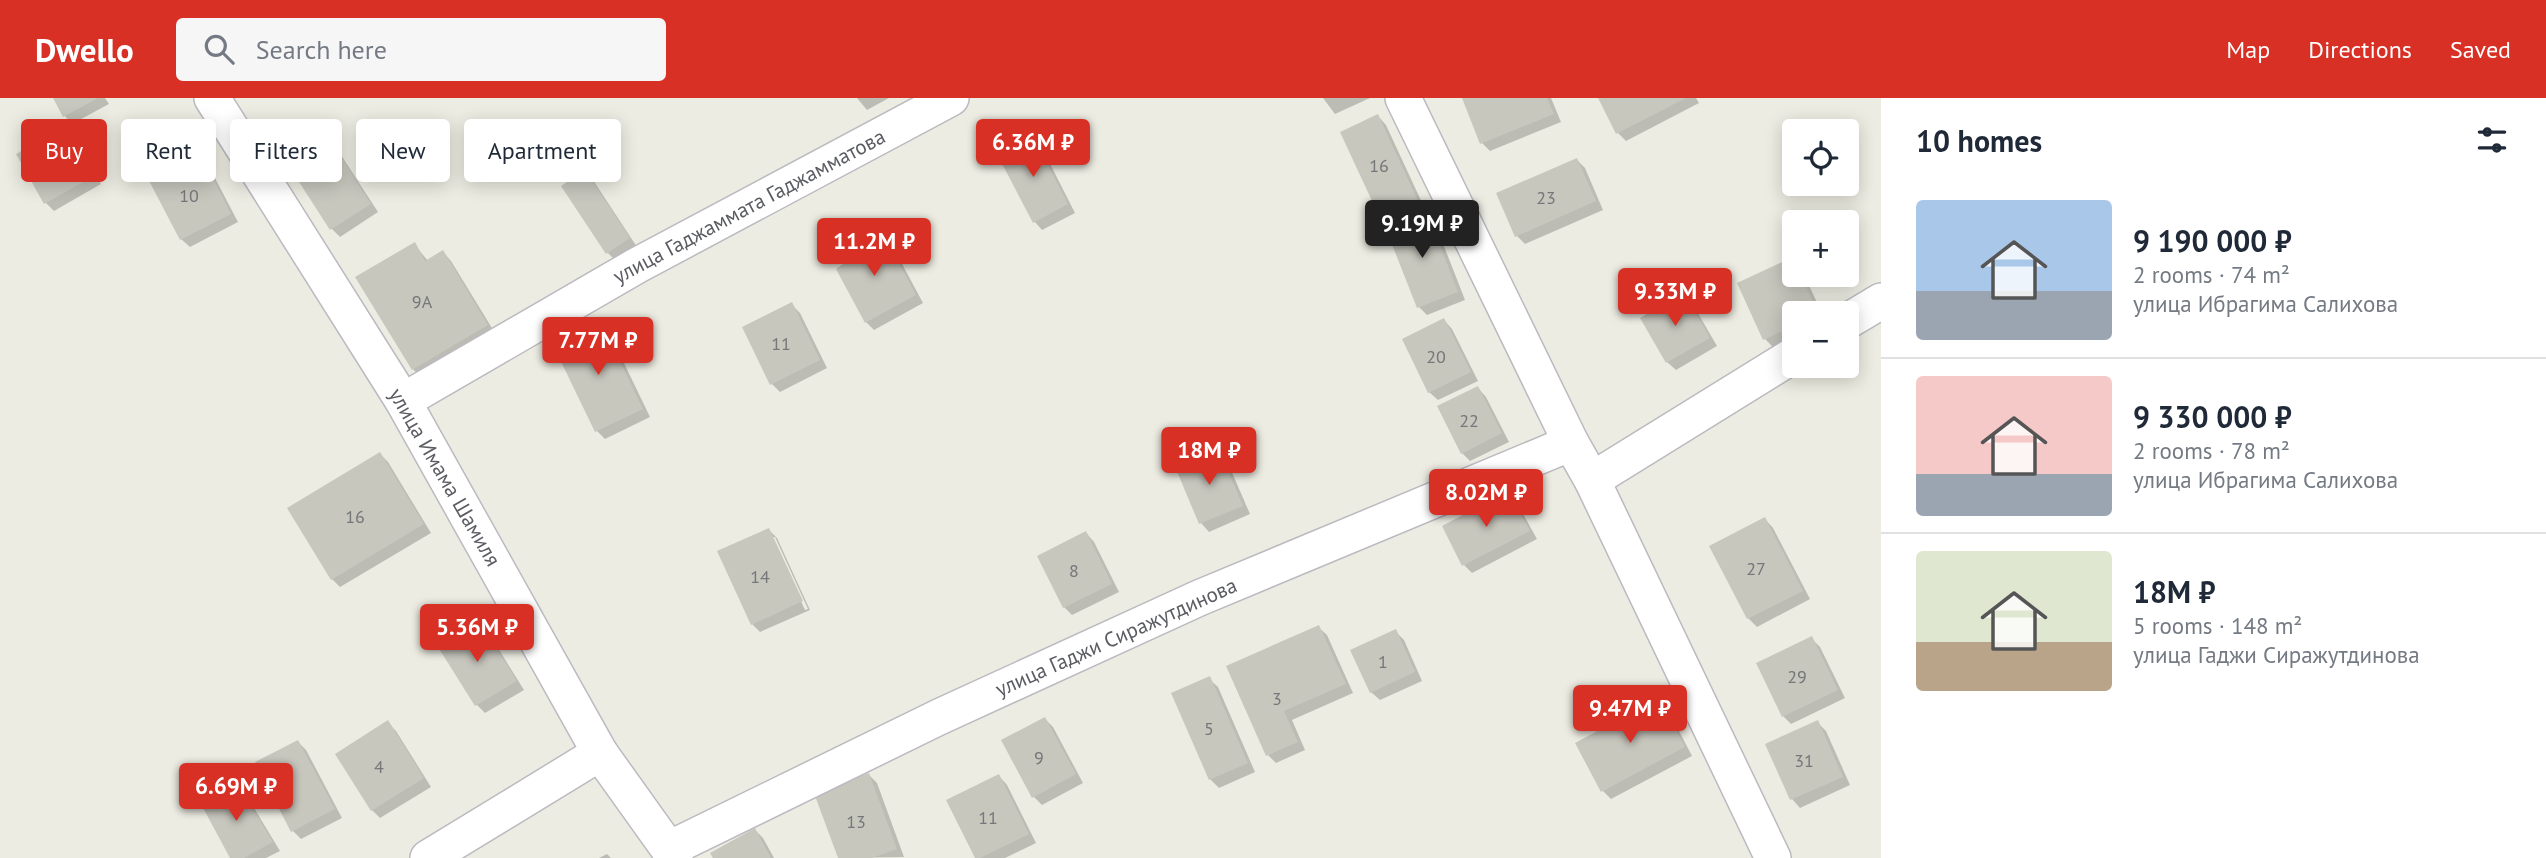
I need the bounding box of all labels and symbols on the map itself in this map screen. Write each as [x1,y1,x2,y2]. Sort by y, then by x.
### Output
pin: 6.36M ₽ [968,120,1098,179]
street label: улица Гаджаммата Гаджамматова [608,123,890,289]
house number: 16 [1369,154,1389,177]
house number: 10 [179,184,199,207]
house number: 23 [1536,186,1556,209]
pin: 9.19M ₽ [1357,200,1487,260]
pin: 11.2M ₽ [809,218,939,278]
pin: 9.33M ₽ [1610,268,1740,328]
house number: 9А [412,290,433,313]
pin: 7.77M ₽ [533,317,663,377]
house number: 11 [771,332,791,355]
house number: 20 [1426,345,1446,368]
street label: улица Имама Шамиля [383,383,507,571]
house number: 22 [1459,409,1479,432]
pin: 18M ₽ [1160,428,1258,487]
pin: 8.02M ₽ [1421,470,1551,529]
house number: 16 [345,505,365,528]
house number: 27 [1746,557,1766,580]
house number: 8 [1069,559,1079,582]
house number: 14 [750,565,770,588]
street label: улица Гаджи Сиражутдинова [991,571,1241,703]
pin: 5.36M ₽ [412,604,542,664]
house number: 1 [1378,650,1388,673]
house number: 29 [1787,665,1807,688]
pin: 9.47M ₽ [1565,686,1695,745]
house number: 3 [1272,687,1282,710]
house number: 5 [1204,717,1214,740]
house number: 9 [1034,746,1044,769]
house number: 31 [1794,749,1814,772]
house number: 4 [374,755,384,778]
pin: 6.69M ₽ [171,764,301,823]
house number: 11 [978,806,998,829]
house number: 13 [846,810,866,833]

